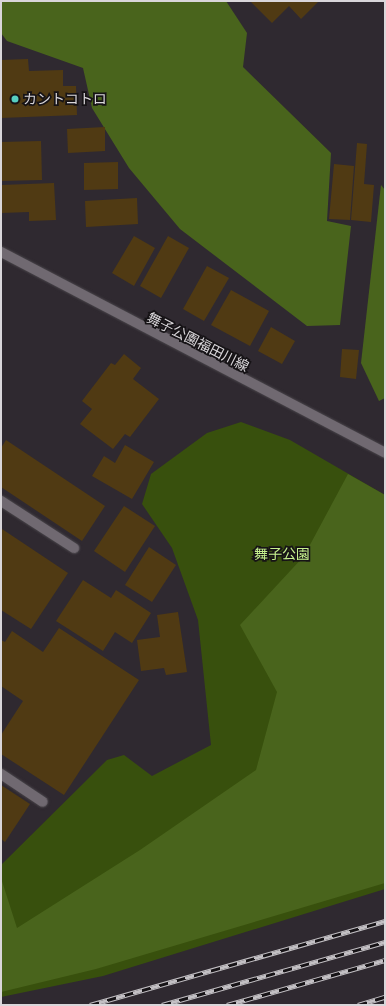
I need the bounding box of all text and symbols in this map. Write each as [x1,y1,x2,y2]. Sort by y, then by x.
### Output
place label: カントコトロ [23,91,107,107]
marker: カントコトロ [10,94,20,104]
street label: 舞子公園福田川線 [144,309,252,375]
park label: 舞子公園 [254,546,310,562]

